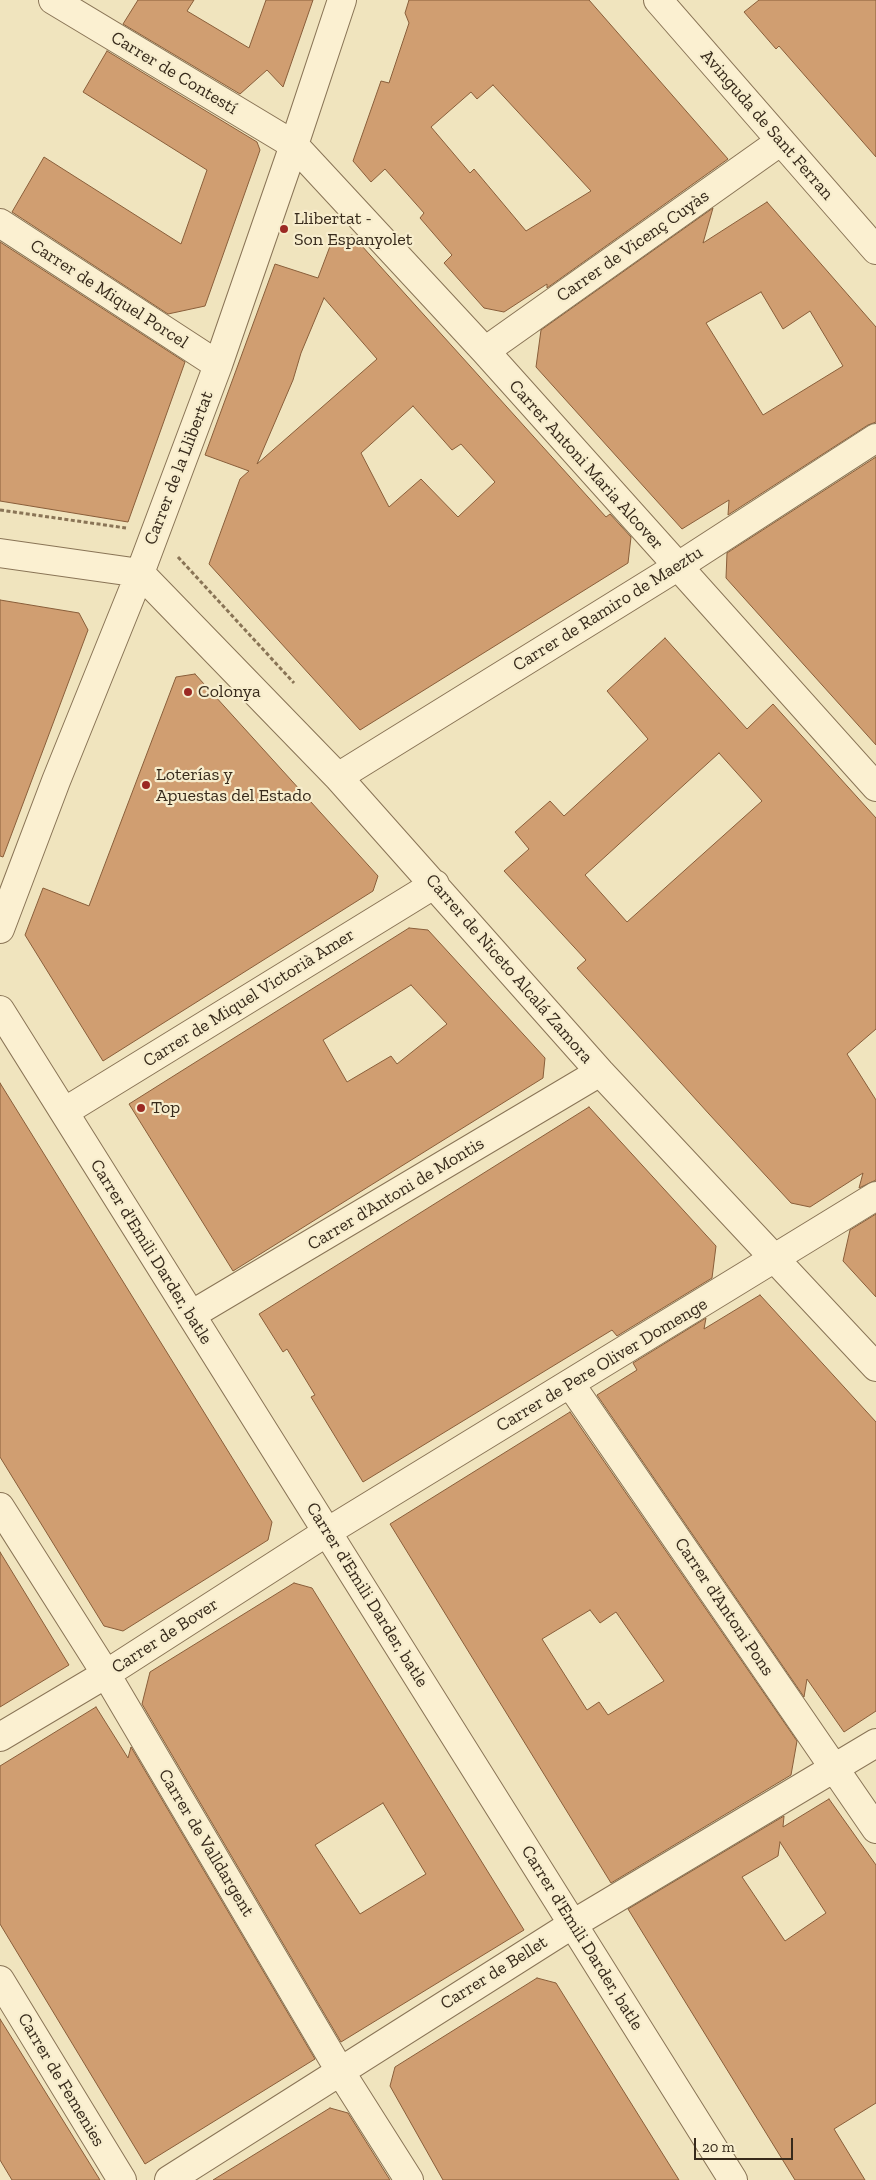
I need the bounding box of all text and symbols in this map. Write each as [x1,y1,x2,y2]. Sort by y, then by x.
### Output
street label: Carrer de Contestí [107,27,241,119]
street label: Avinguda de Sant Ferran [696,45,838,205]
street label: Carrer de Vicenç Cuyàs [553,185,713,307]
place label: Llibertat - Son Espanyolet [294,208,412,250]
marker: Llibertat - Son Espanyolet [278,223,290,235]
street label: Carrer de Miquel Porcel [26,235,192,353]
street label: Carrer Antoni Maria Alcover [504,376,668,554]
street label: Carrer de la Llibertat [140,388,218,548]
street label: Carrer de Ramiro de Maeztu [509,542,707,676]
place label: Colonya [198,681,261,703]
marker: Colonya [182,686,194,698]
place label: Loterías y Apuestas del Estado [156,764,311,806]
marker: Loterías y Apuestas del Estado [140,779,152,791]
street label: Carrer de Niceto Alcalá Zamora [421,870,597,1068]
street label: Carrer de Miquel Victorià Amer [139,924,359,1072]
place label: Top [151,1097,180,1119]
marker: Top [135,1102,147,1114]
street label: Carrer d'Antoni de Montis [304,1133,488,1255]
street label: Carrer d'Emili Darder, batle [85,1156,217,1348]
street label: Carrer de Pere Oliver Domenge [493,1293,711,1437]
street label: Carrer d'Emili Darder, batle [301,1499,433,1691]
street label: Carrer d'Antoni Pons [670,1534,778,1680]
street label: Carrer de Bover [108,1594,222,1678]
street label: Carrer de Valldargent [153,1765,259,1921]
street label: Carrer d'Emili Darder, batle [516,1842,648,2034]
street label: Carrer de Bellet [437,1932,551,2014]
street label: Carrer de Femenies [13,2009,109,2151]
scale bar [696,2128,795,2160]
text: 20 m [702,2138,735,2156]

